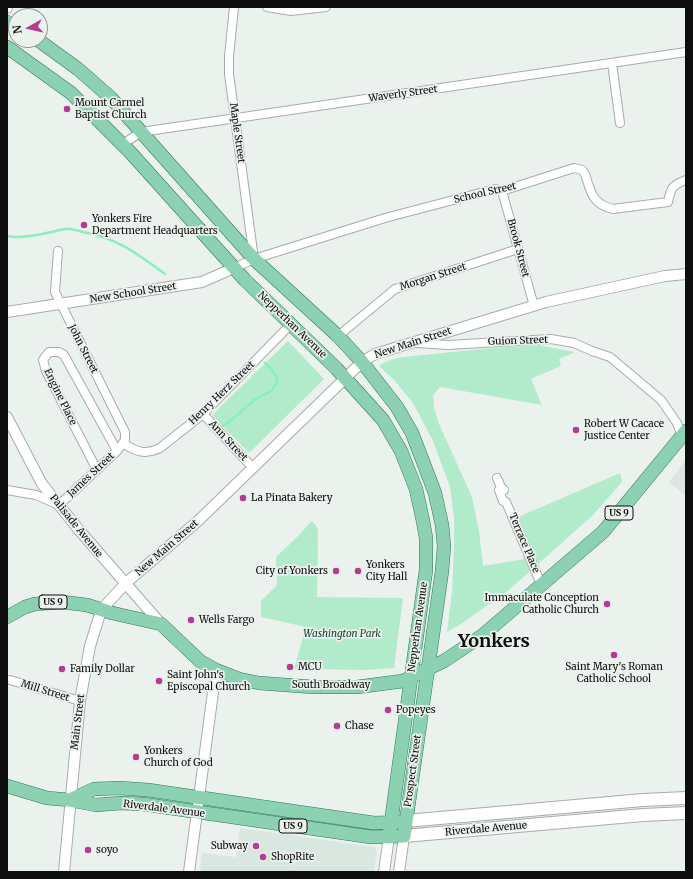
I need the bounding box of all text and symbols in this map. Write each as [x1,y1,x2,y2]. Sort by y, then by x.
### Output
north arrow [8,8,48,48]
text: N [10,24,25,35]
street label: Waverly Street [368,83,438,105]
place label: Mount Carmel Baptist Church [75,97,147,120]
street label: Maple Street [227,102,247,164]
marker: Mount Carmel Baptist Church [62,104,72,114]
street label: School Street [453,180,517,206]
place label: Yonkers Fire Department Headquarters [92,213,218,236]
street label: Brook Street [504,217,532,279]
marker: Yonkers Fire Department Headquarters [79,220,89,230]
street label: Morgan Street [398,261,468,293]
street label: New School Street [89,280,177,306]
street label: Nepperhan Avenue [255,289,329,361]
street label: John Street [66,323,100,375]
street label: New Main Street [373,325,453,361]
street label: Guion Street [488,334,548,348]
street label: Henry Herz Street [187,359,257,427]
street label: Engine Place [41,367,79,427]
street label: Ann Street [206,418,250,464]
place label: Robert W Cacace Justice Center [584,418,664,442]
marker: Robert W Cacace Justice Center [571,425,581,435]
street label: James Street [65,450,117,500]
street label: Palisade Avenue [47,492,105,560]
place label: La Pinata Bakery [251,492,333,504]
marker: La Pinata Bakery [238,493,248,503]
road number: US 9 [605,506,633,520]
street label: Terrace Place [506,511,542,575]
street label: New Main Street [133,517,201,579]
place label: Yonkers City Hall [366,559,407,582]
place label: City of Yonkers [256,565,328,577]
marker: City of Yonkers [331,566,341,576]
marker: Yonkers City Hall [353,566,363,576]
street label: Nepperhan Avenue [406,581,430,673]
place label: Immaculate Conception Catholic Church [484,592,599,616]
road number: US 9 [39,595,67,609]
marker: Immaculate Conception Catholic Church [602,599,612,609]
place label: Wells Fargo [199,614,254,626]
marker: Wells Fargo [186,615,196,625]
park label: Washington Park [303,628,381,640]
district label: Yonkers [458,631,530,653]
marker: Saint Mary's Roman Catholic School [609,650,619,660]
place label: MCU [298,661,322,673]
place label: Saint Mary's Roman Catholic School [565,661,663,684]
marker: MCU [285,662,295,672]
place label: Family Dollar [70,663,135,675]
marker: Family Dollar [57,664,67,674]
place label: Saint John's Episcopal Church [167,669,250,692]
marker: Saint John's Episcopal Church [154,676,164,686]
street label: Mill Street [19,678,71,704]
street label: South Broadway [292,679,370,691]
street label: Main Street [69,693,87,751]
place label: Popeyes [396,704,436,716]
marker: Popeyes [383,705,393,715]
place label: Chase [345,720,374,732]
marker: Chase [332,721,342,731]
street label: Prospect Street [402,734,424,808]
place label: Yonkers Church of God [144,745,213,768]
marker: Yonkers Church of God [131,752,141,762]
street label: Riverdale Avenue [122,798,206,820]
road number: US 9 [279,819,307,833]
street label: Riverdale Avenue [444,819,528,839]
place label: Subway [211,840,248,852]
marker: Subway [251,841,261,851]
place label: soyo [96,844,118,856]
marker: soyo [83,845,93,855]
place label: ShopRite [271,851,314,863]
marker: ShopRite [258,852,268,862]

